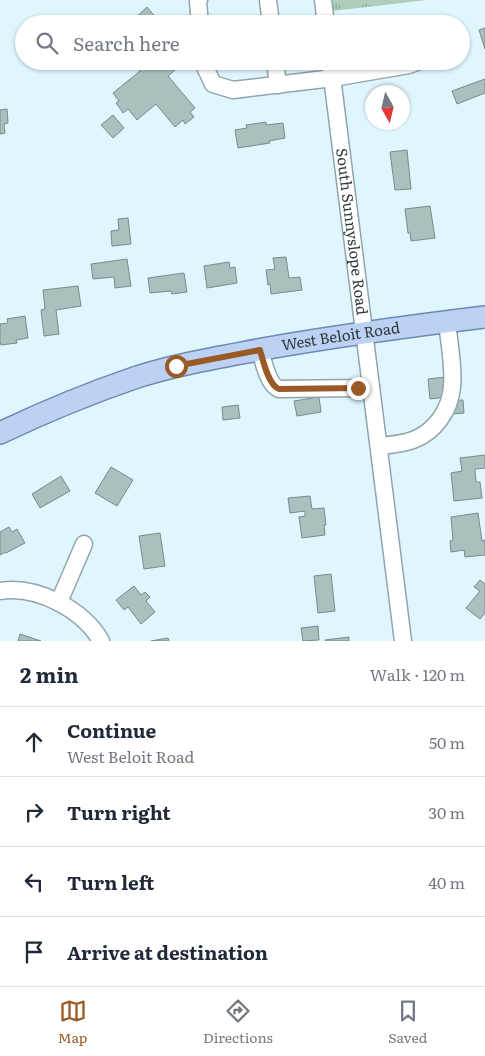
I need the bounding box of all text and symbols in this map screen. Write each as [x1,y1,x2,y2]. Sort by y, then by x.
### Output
search box [15,15,470,70]
icon: search [33,29,61,57]
text: Search here [73,29,180,57]
north arrow [365,85,410,130]
street label: South Sunnyslope Road [331,147,375,316]
street label: West Beloit Road [280,315,401,356]
route start [165,355,188,378]
route end [347,377,370,400]
text: 2 min [20,658,79,689]
text: Walk · 120 m [370,662,465,686]
text: Continue [67,716,156,744]
icon: ahead [20,728,48,756]
text: 50 m [429,730,465,754]
text: West Beloit Road [67,744,194,768]
icon: right [20,798,48,826]
text: Turn right [67,798,171,826]
text: 30 m [428,800,465,824]
icon: left [20,868,48,896]
text: Turn left [67,868,154,896]
text: 40 m [428,870,465,894]
icon: arrive [20,938,48,966]
text: Arrive at destination [67,938,268,966]
tab: Map [58,997,88,1047]
tab: Directions [203,997,273,1047]
tab: Saved [388,997,427,1047]

